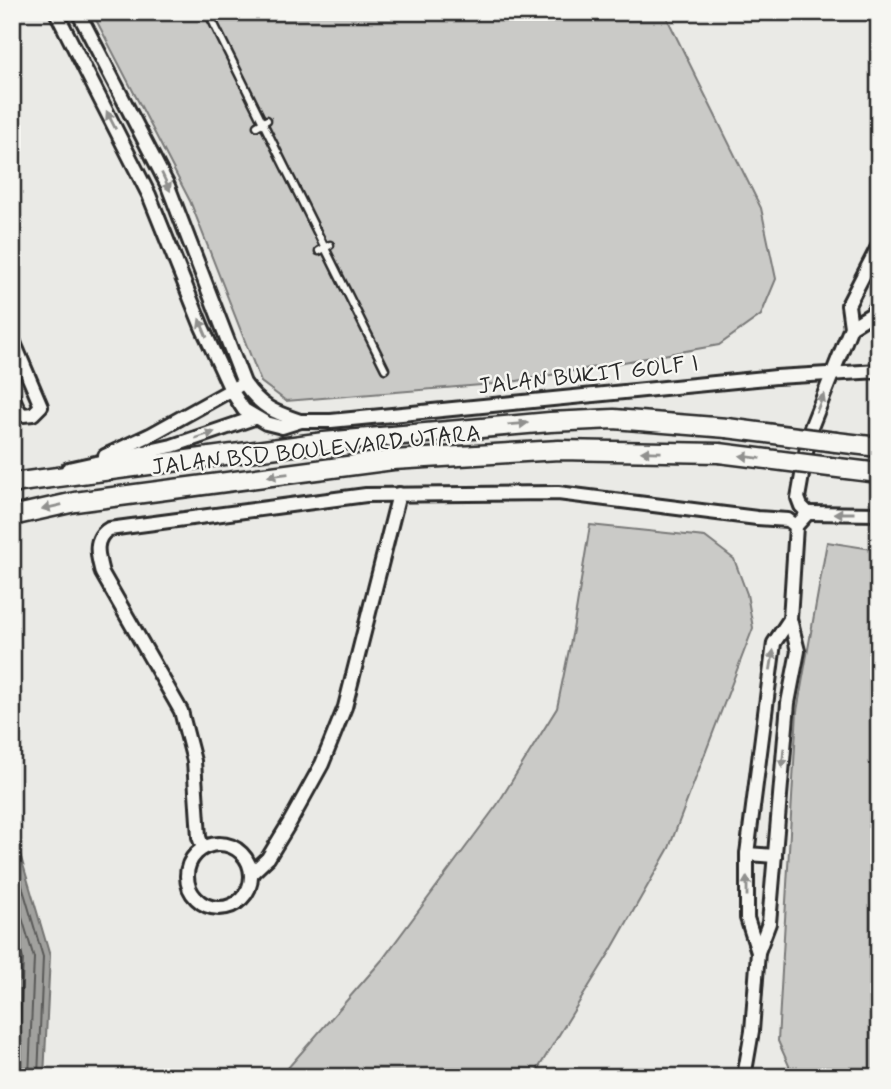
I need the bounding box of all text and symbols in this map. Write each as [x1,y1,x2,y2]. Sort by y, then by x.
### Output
one-way arrow [106,110,117,130]
one-way arrow [160,172,171,192]
one-way arrow [197,318,209,338]
street label: JALAN BUKIT GOLF I [476,349,700,402]
one-way arrow [814,392,825,413]
one-way arrow [507,418,529,429]
street label: JALAN BSD BOULEVARD UTARA [150,419,482,483]
one-way arrow [194,429,215,440]
one-way arrow [640,446,662,458]
one-way arrow [739,451,761,462]
one-way arrow [266,470,288,481]
one-way arrow [41,502,63,513]
one-way arrow [832,507,854,519]
one-way arrow [767,649,778,671]
one-way arrow [777,748,788,770]
one-way arrow [741,874,753,896]

